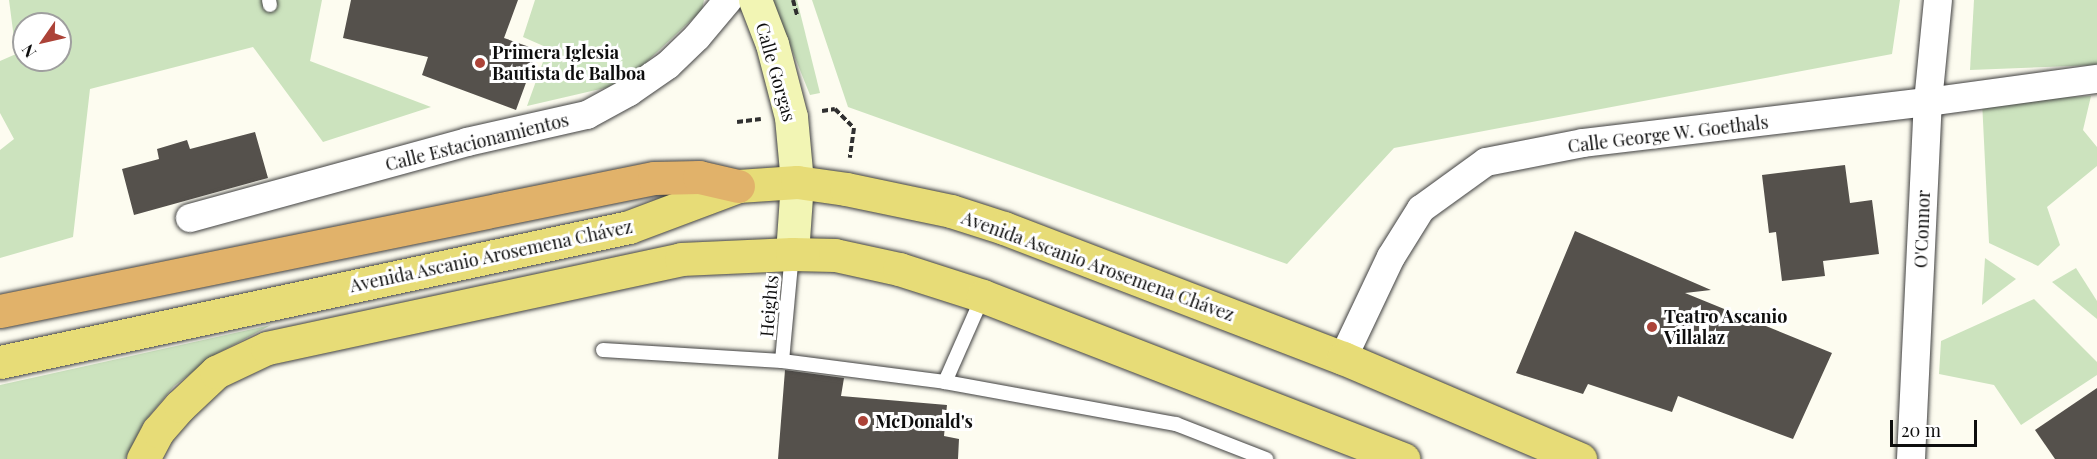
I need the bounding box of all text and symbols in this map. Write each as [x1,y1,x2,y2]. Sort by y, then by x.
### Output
north arrow [12,12,72,72]
street label: Calle Gorgas [752,20,800,124]
text: N [16,41,40,62]
place label: Primera Iglesia Bautista de Balboa [492,42,646,84]
marker: Primera Iglesia Bautista de Balboa [473,56,487,70]
street label: Calle Estacionamientos [383,109,571,175]
street label: Calle George W. Goethals [1566,111,1770,157]
street label: O'Connor [1910,189,1934,269]
street label: Avenida Ascanio Arosemena Chávez [958,206,1238,326]
street label: Avenida Ascanio Arosemena Chávez [347,215,635,297]
street label: Heights [756,274,782,338]
place label: Teatro Ascanio Villalaz [1664,306,1788,348]
marker: Teatro Ascanio Villalaz [1645,320,1659,334]
scale bar [1893,408,1980,446]
place label: McDonald's [875,410,973,432]
marker: McDonald's [856,414,870,428]
text: 20 m [1901,418,1941,442]

